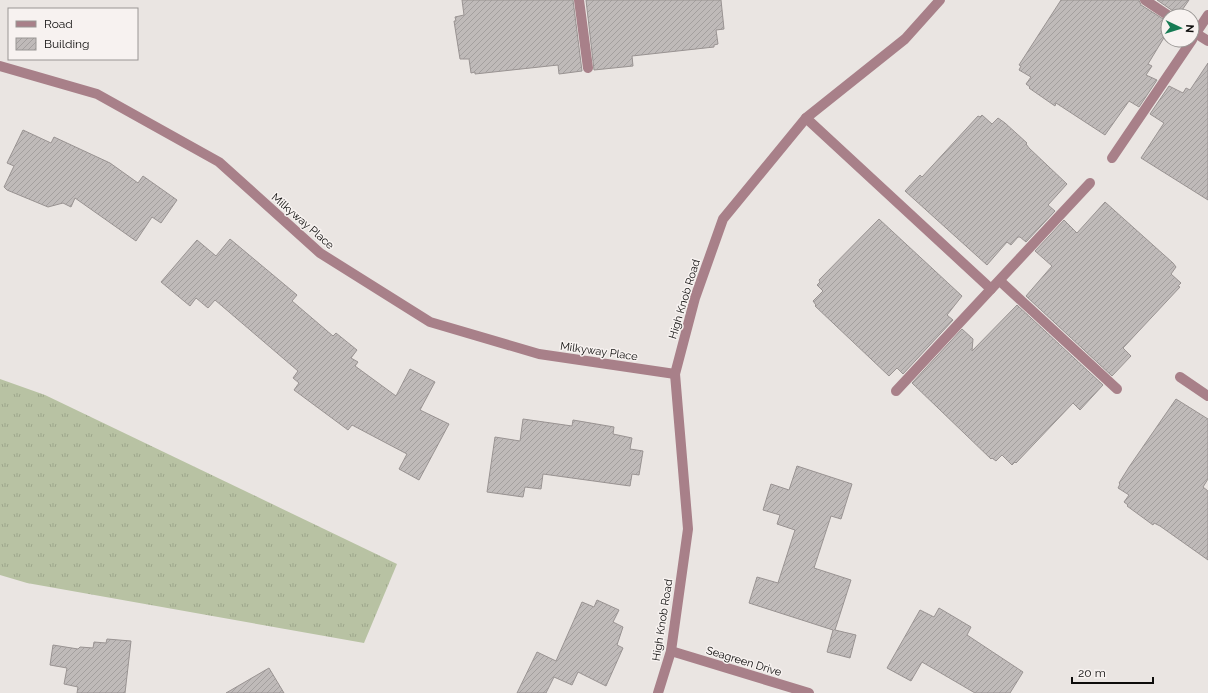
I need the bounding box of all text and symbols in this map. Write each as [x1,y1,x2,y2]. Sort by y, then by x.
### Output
legend [8,8,138,60]
north arrow [1160,8,1200,48]
text: Road [44,17,73,31]
text: N [1183,24,1196,33]
text: Building [44,37,90,51]
street label: Milkyway Place [269,191,337,252]
street label: High Knob Road [666,258,703,341]
street label: Milkyway Place [559,340,639,363]
street label: High Knob Road [650,578,675,662]
street label: Seagreen Drive [705,644,784,679]
scale bar [1072,659,1153,685]
text: 20 m [1078,666,1106,680]

